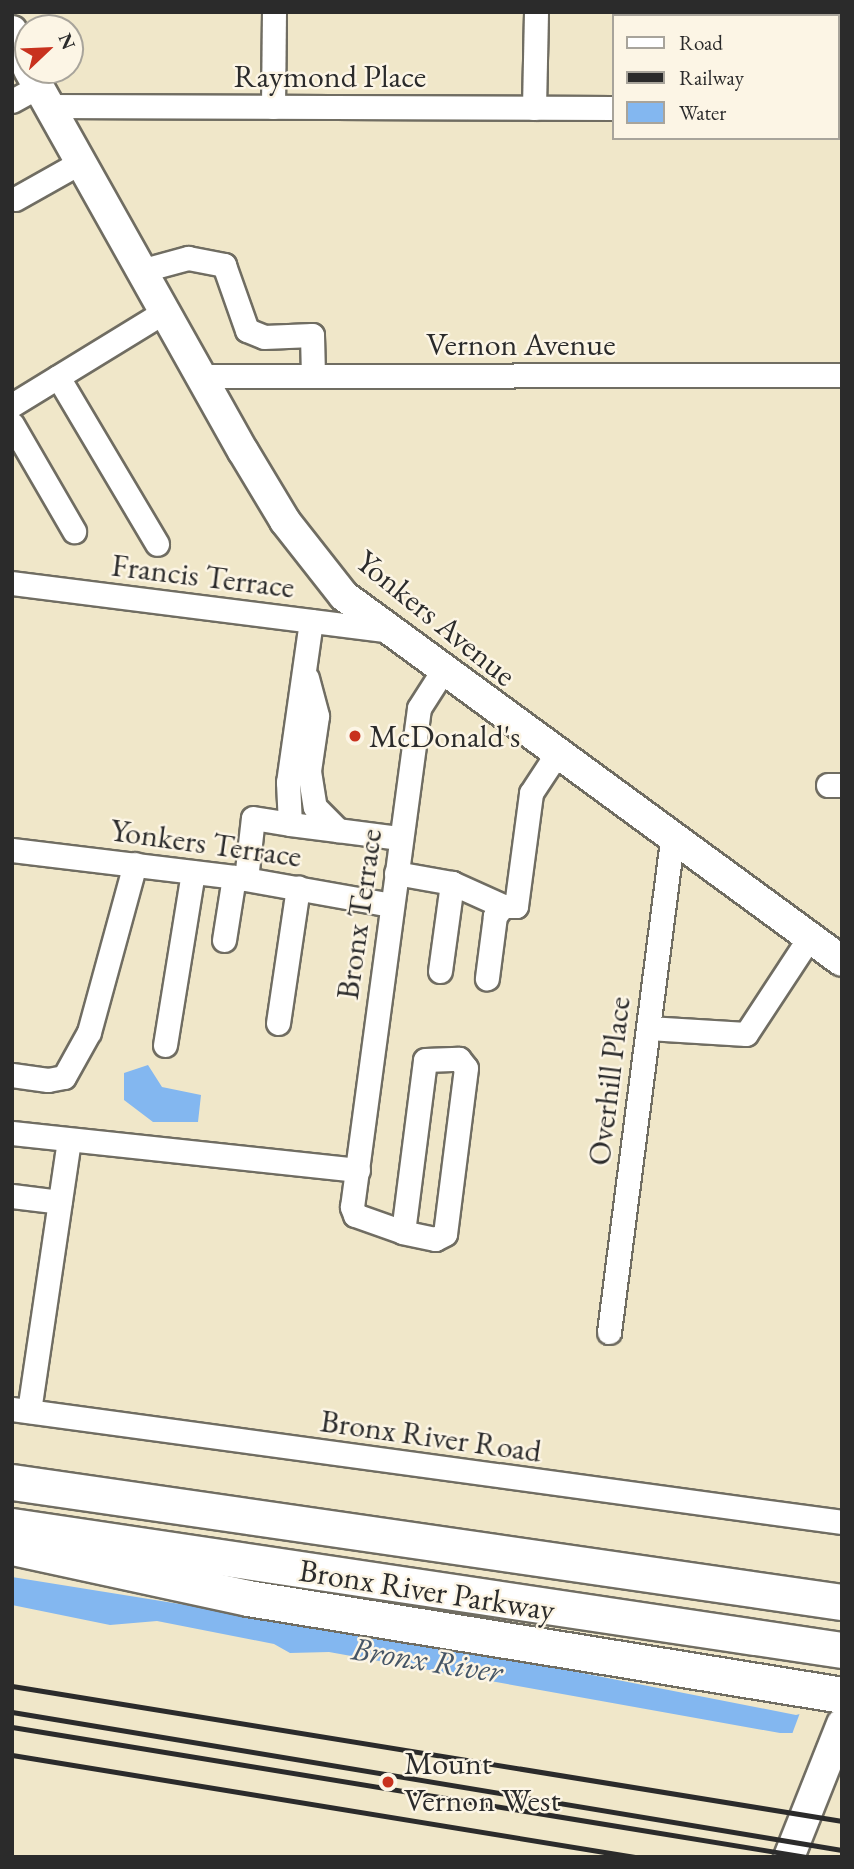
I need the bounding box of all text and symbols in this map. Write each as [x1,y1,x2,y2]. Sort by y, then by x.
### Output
north arrow [14,14,84,84]
legend [612,14,840,140]
text: N [52,29,81,53]
text: Road [679,29,723,56]
street label: Raymond Place [234,57,426,95]
text: Railway [679,64,744,91]
text: Water [679,99,726,126]
street label: Vernon Avenue [426,325,616,363]
street label: Yonkers Avenue [348,542,524,694]
street label: Francis Terrace [109,546,297,606]
place label: McDonald's [369,717,520,755]
marker: McDonald's [347,728,363,744]
street label: Yonkers Terrace [108,811,304,875]
street label: Bronx Terrace [328,826,390,1002]
street label: Overhill Place [580,994,638,1168]
street label: Bronx River Road [318,1401,544,1471]
street label: Bronx River Parkway [296,1551,558,1629]
water label: Bronx River [349,1629,505,1691]
place label: Mount Vernon West [404,1745,560,1820]
marker: Mount Vernon West [378,1772,398,1792]

